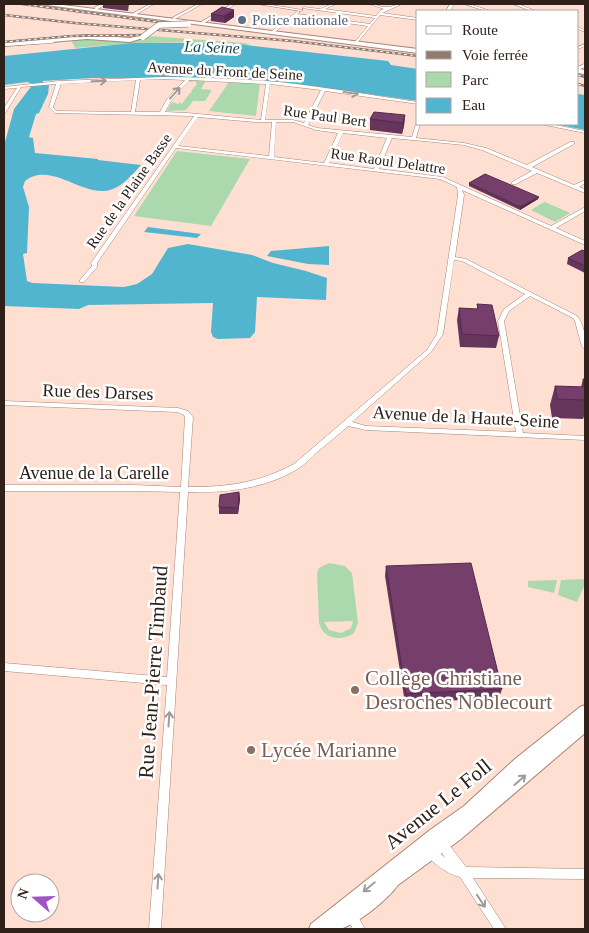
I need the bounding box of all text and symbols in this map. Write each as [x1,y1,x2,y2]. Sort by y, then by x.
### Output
legend [416,10,579,125]
place label: Police nationale [252,12,349,28]
marker: Police nationale [236,14,248,26]
text: Route [462,22,498,38]
water label: La Seine [183,38,240,56]
text: Voie ferrée [462,47,528,63]
street label: Avenue du Front de Seine [147,59,303,83]
text: Parc [462,72,489,88]
one-way arrow [91,76,107,85]
one-way arrow [169,87,181,99]
one-way arrow [343,88,359,98]
text: Eau [462,97,486,113]
street label: Rue Paul Bert [282,102,369,130]
street label: Rue de la Plaine Basse [83,130,175,252]
street label: Rue Raoul Delattre [330,145,447,177]
street label: Rue des Darses [42,380,154,404]
street label: Avenue de la Haute-Seine [372,402,560,432]
street label: Avenue de la Carelle [19,463,169,483]
street label: Rue Jean-Pierre Timbaud [134,564,172,779]
place label: Collège Christiane Desroches Noblecourt [365,666,552,714]
marker: Collège Christiane Desroches Noblecourt [349,684,361,696]
one-way arrow [165,711,174,727]
place label: Lycée Marianne [261,738,397,762]
marker: Lycée Marianne [245,744,257,756]
street label: Avenue Le Foll [380,754,496,854]
one-way arrow [513,774,526,785]
north arrow [10,873,60,923]
one-way arrow [153,873,162,889]
one-way arrow [363,881,376,892]
text: N [14,886,32,901]
one-way arrow [476,893,486,907]

